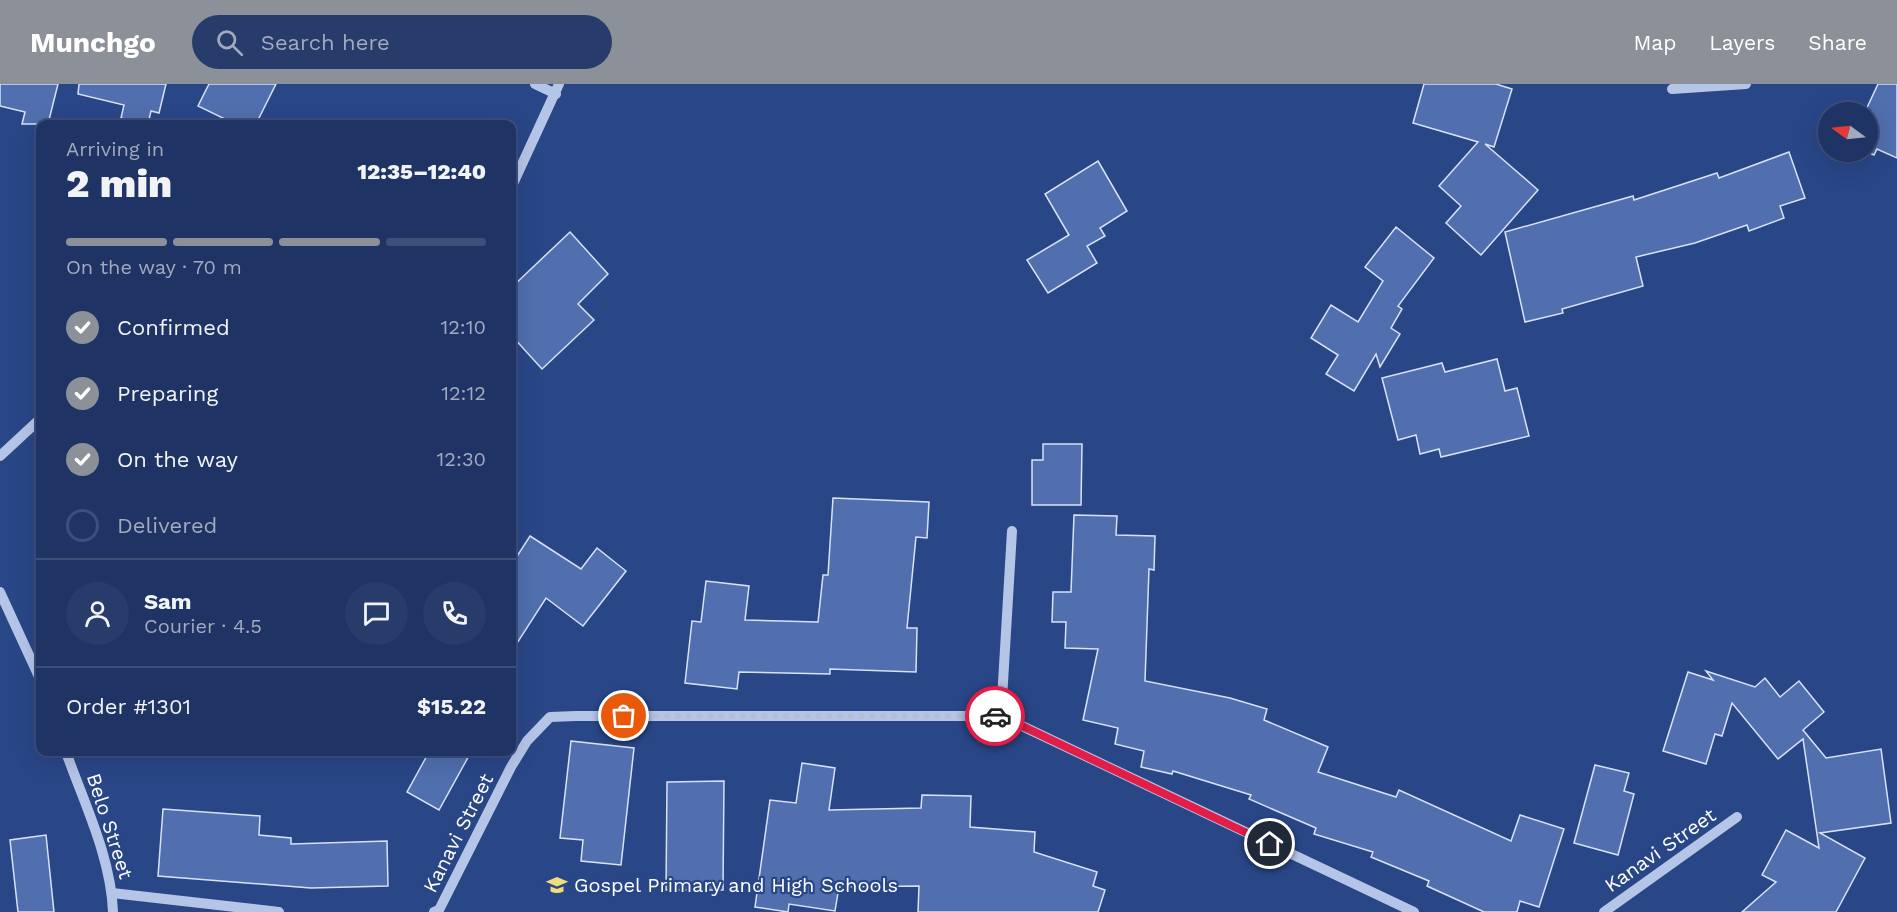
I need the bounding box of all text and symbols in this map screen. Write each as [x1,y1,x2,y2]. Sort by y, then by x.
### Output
search box [192,15,612,69]
text: Munchgo [30,26,156,59]
icon: search [213,26,246,59]
text: Search here [261,30,390,55]
text: Map [1633,30,1676,55]
text: Layers [1709,30,1775,55]
text: Share [1808,30,1867,55]
north arrow [1818,102,1878,162]
map controls [1818,102,1878,162]
text: Arriving in [66,137,164,161]
text: 12:35–12:40 [357,159,486,184]
text: 2 min [66,161,172,206]
text: On the way · 70 m [66,255,242,279]
icon: check [66,311,99,344]
text: Confirmed [117,315,230,340]
text: 12:10 [440,315,486,339]
icon: check [66,377,99,410]
text: Preparing [117,381,218,406]
text: 12:12 [441,381,486,405]
icon: check [66,443,99,476]
text: On the way [117,447,238,472]
text: 12:30 [437,447,486,471]
text: Delivered [117,513,217,538]
button: person [66,582,129,645]
button: chat [345,582,408,645]
button: phone [423,582,486,645]
text: Sam [144,589,192,614]
text: Courier · 4.5 [144,614,262,638]
courier [965,686,1025,746]
pin [598,690,649,741]
text: Order #1301 [66,694,191,719]
text: $15.22 [417,694,486,719]
icon: bag [607,699,640,732]
icon: car [979,700,1012,733]
street label: Kanavi Street [418,769,499,896]
street label: Belo Street [82,770,139,882]
street label: Kanavi Street [1600,802,1721,897]
pin [1244,818,1295,869]
icon: home [1253,827,1286,860]
school or university icon: Gospel Primary and High Schools [545,873,569,897]
place label: Gospel Primary and High Schools [574,873,898,897]

